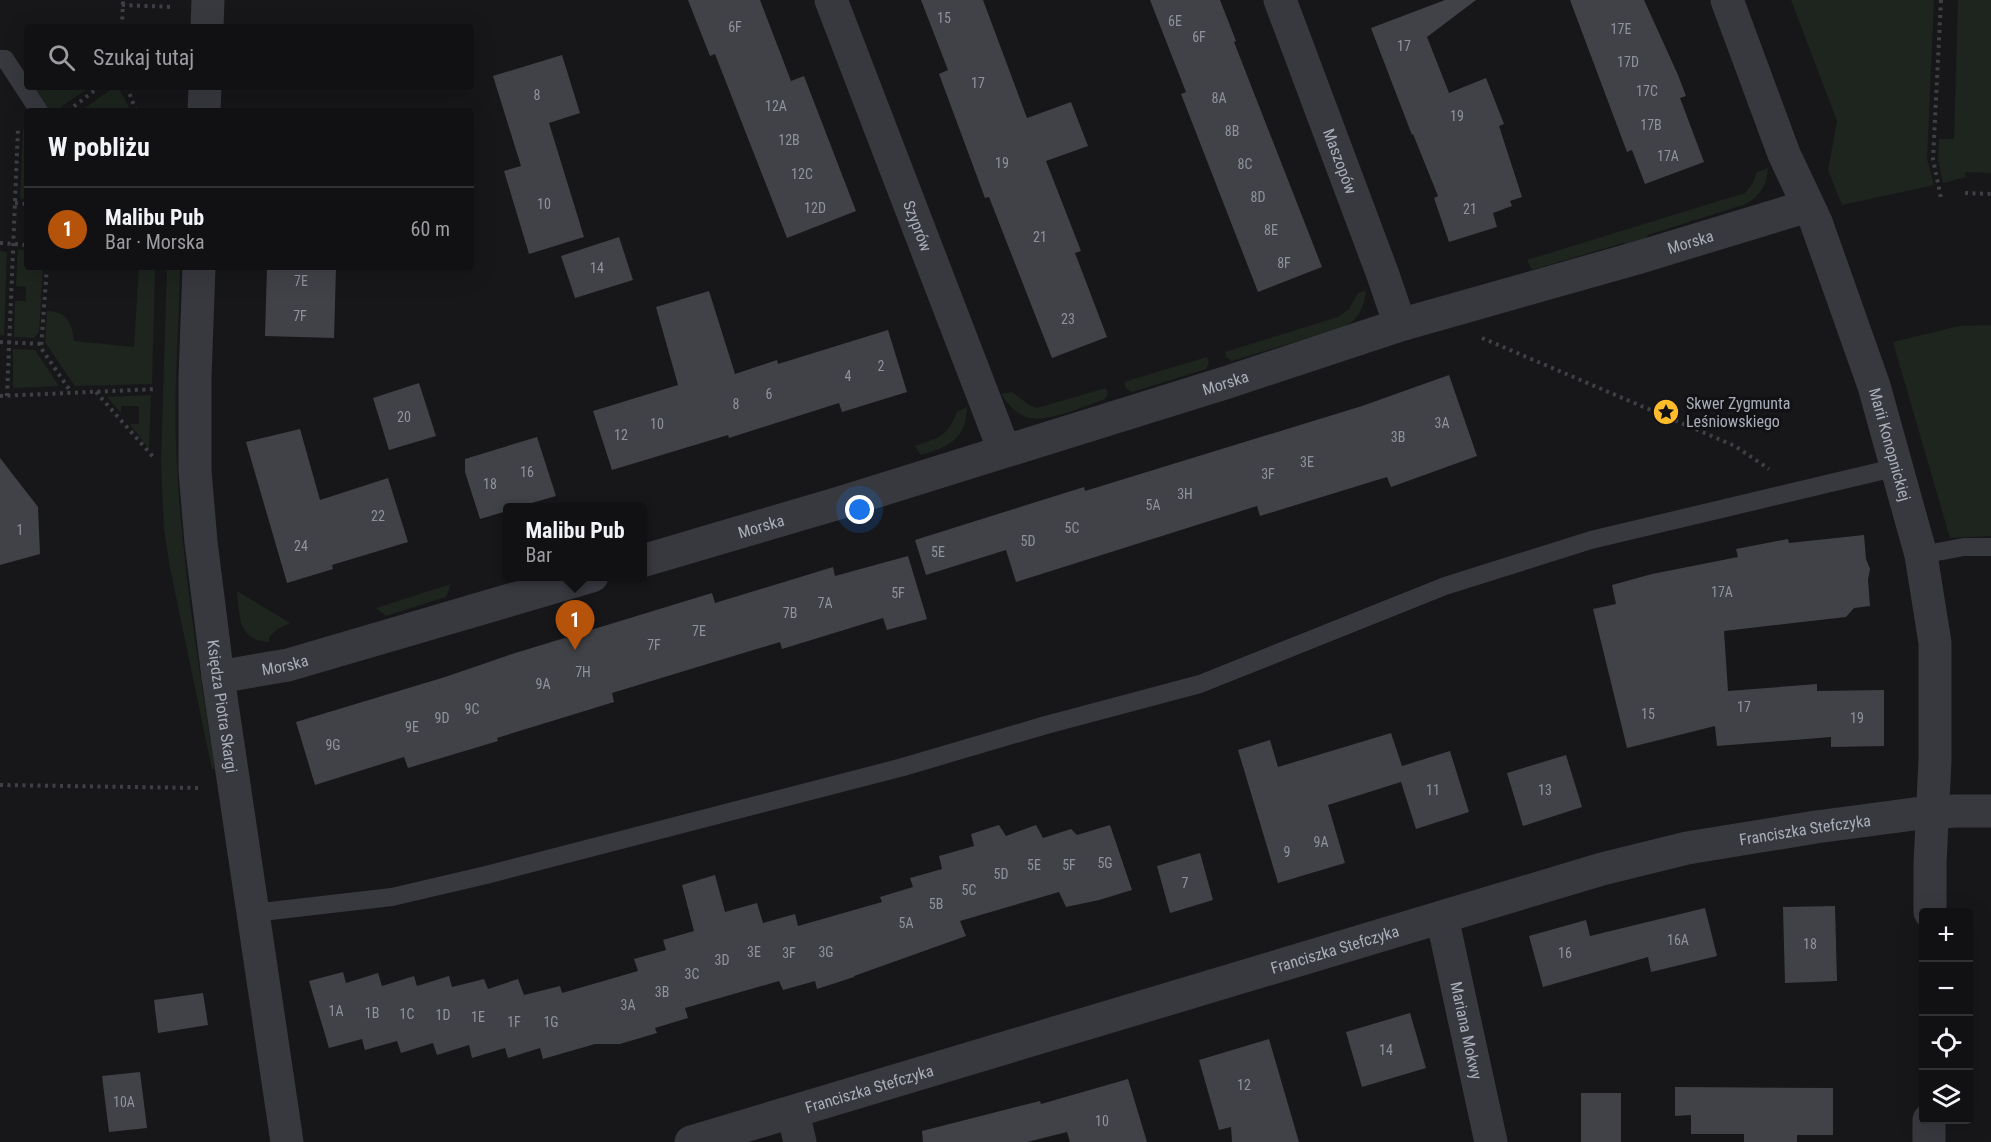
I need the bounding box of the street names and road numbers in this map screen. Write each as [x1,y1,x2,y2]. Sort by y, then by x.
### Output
street label: Maszopów [1319,126,1361,197]
street label: Szyprów [899,198,936,254]
street label: Morska [1665,226,1716,258]
street label: Morska [1200,367,1251,399]
street label: Marii Konopnickiej [1865,386,1915,503]
street label: Morska [736,511,786,542]
street label: Księdza Piotra Skargi [203,639,241,774]
street label: Morska [260,651,311,679]
street label: Franciszka Stefczyka [1738,811,1872,849]
street label: Franciszka Stefczyka [1269,921,1401,978]
street label: Mariana Mokwy [1446,980,1486,1081]
street label: Franciszka Stefczyka [803,1061,936,1117]

